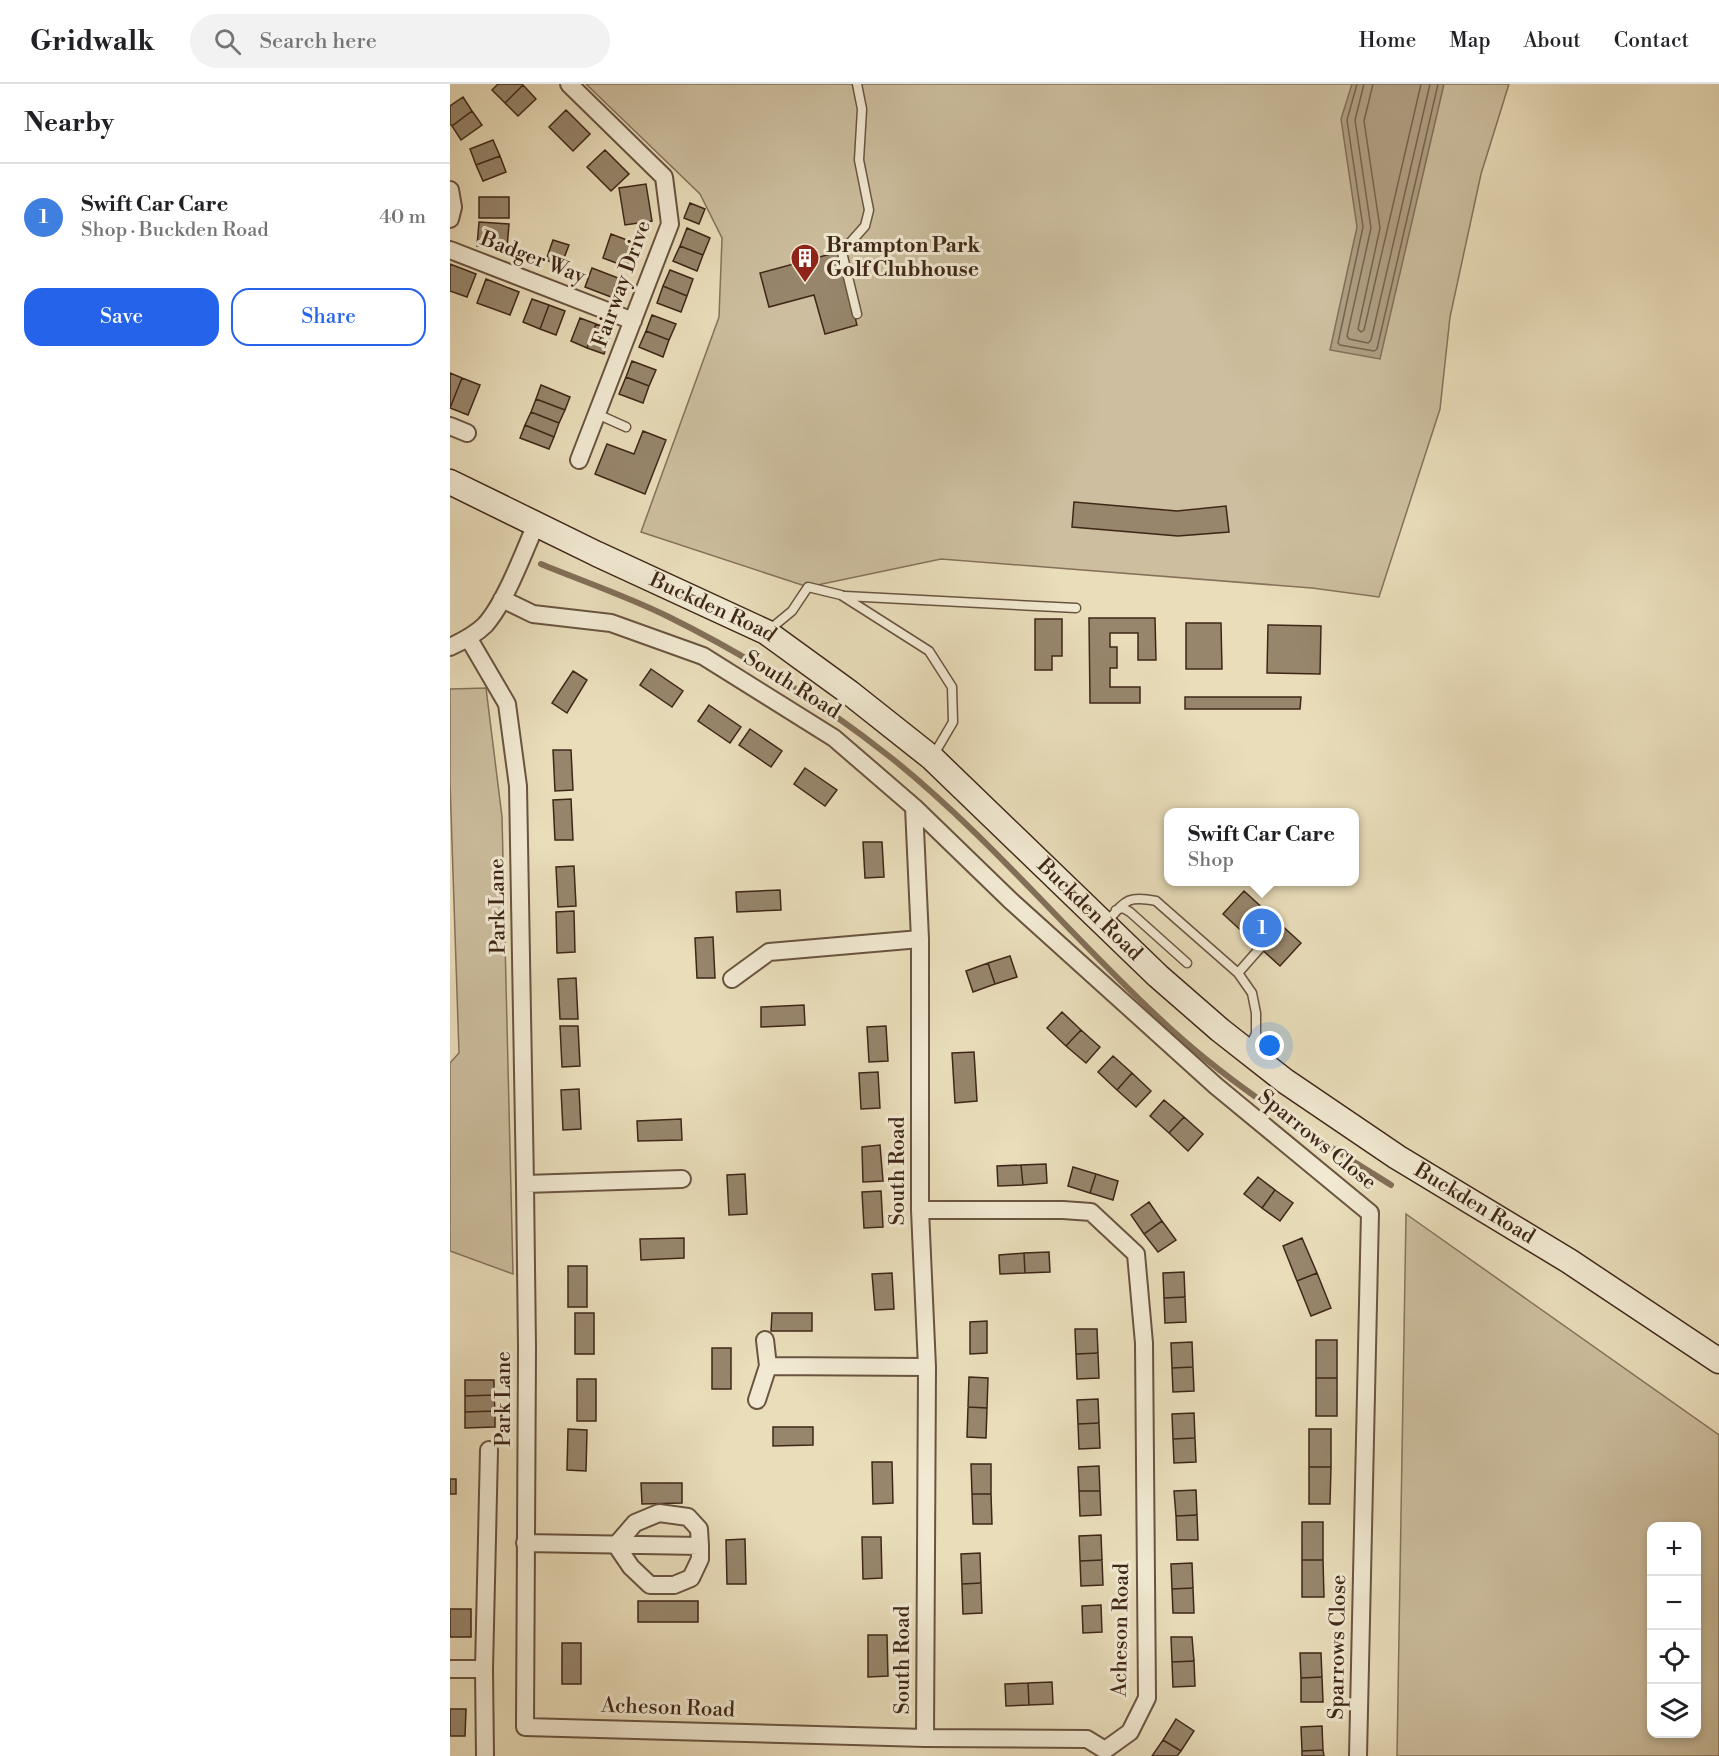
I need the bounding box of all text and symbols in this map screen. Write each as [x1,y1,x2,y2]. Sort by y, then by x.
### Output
search box [190,14,610,68]
text: Gridwalk [30,24,154,59]
icon: search [211,25,244,58]
text: Search here [259,28,377,55]
text: Home [1359,28,1416,54]
text: Map [1449,28,1491,54]
text: About [1524,28,1581,54]
text: Contact [1614,28,1689,54]
text: Nearby [24,107,114,139]
text: Swift Car Care [81,191,228,218]
text: 1 [39,205,48,230]
text: 40 m [379,205,426,230]
street label: Fairway Drive [587,217,657,351]
text: Shop · Buckden Road [81,218,269,243]
street label: Badger Way [476,226,590,290]
place label: Brampton Park Golf Clubhouse [826,233,981,283]
building icon: Brampton Park Golf Clubhouse [789,242,821,284]
button: Save [24,288,219,346]
button: Share [231,288,426,346]
street label: Buckden Road [644,567,781,648]
street label: South Road [739,645,845,725]
popup [1164,808,1359,886]
text: Swift Car Care [1188,821,1335,848]
text: Shop [1188,848,1234,873]
street label: Buckden Road [1031,852,1148,967]
street label: Park Lane [484,858,512,954]
pin: 1 [1242,906,1282,950]
your location [1255,1031,1284,1060]
street label: Sparrows Close [1252,1084,1382,1196]
street label: South Road [885,1116,911,1226]
street label: Buckden Road [1409,1157,1540,1250]
street label: Park Lane [491,1351,517,1447]
map controls [1647,1522,1701,1738]
button: + [1647,1522,1701,1576]
street label: Acheson Road [1107,1563,1135,1698]
street label: Sparrows Close [1324,1574,1352,1720]
button: − [1647,1576,1701,1630]
street label: South Road [890,1605,916,1715]
button: locate [1647,1630,1701,1684]
button: layers [1647,1684,1701,1738]
street label: Acheson Road [600,1693,735,1723]

